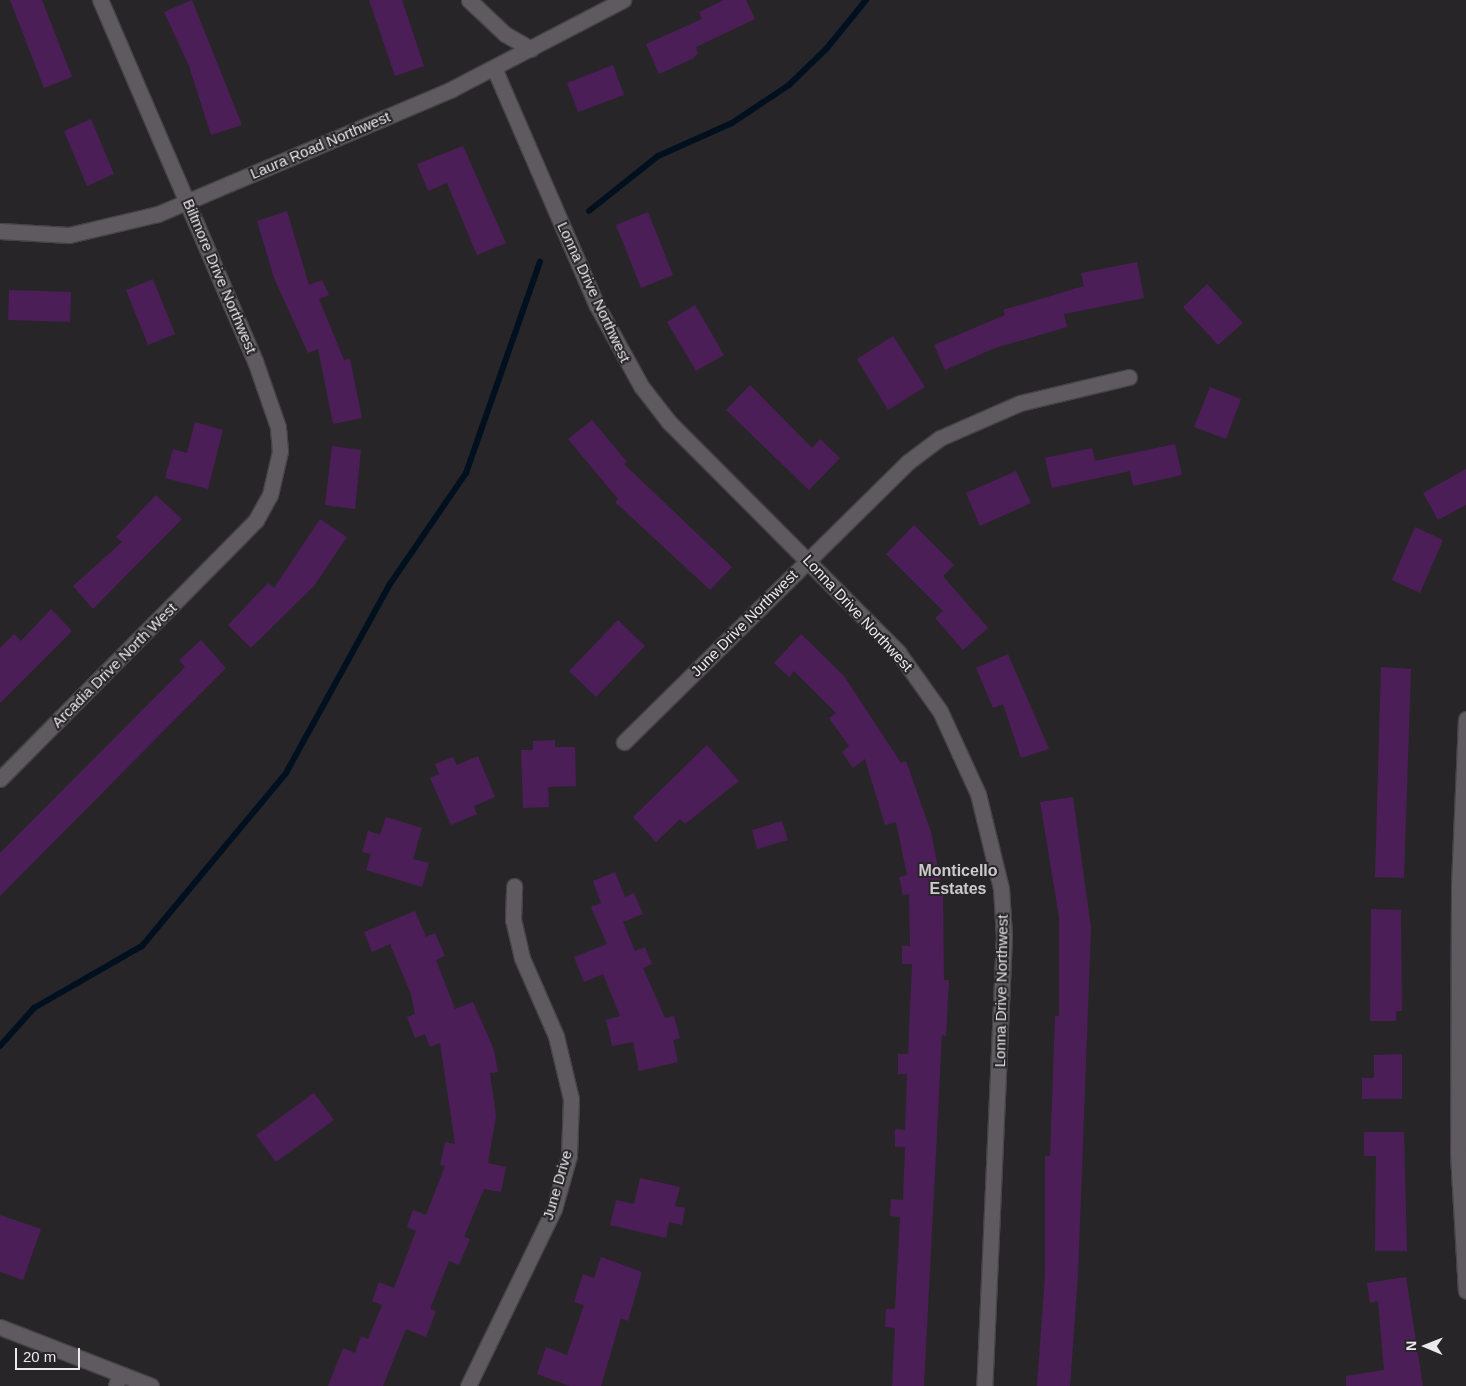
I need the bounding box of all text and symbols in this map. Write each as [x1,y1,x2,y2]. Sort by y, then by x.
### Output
street label: Laura Road Northwest [247,107,393,183]
street label: Biltmore Drive Northwest [179,196,261,356]
street label: Lonna Drive Northwest [554,219,634,365]
street label: Lonna Drive Northwest [799,551,917,675]
street label: June Drive Northwest [687,566,801,680]
street label: Arcadia Drive North West [48,599,180,731]
district label: Monticello Estates [918,861,998,899]
street label: Lonna Drive Northwest [991,915,1011,1067]
street label: June Drive [538,1148,576,1222]
north arrow [1401,1321,1451,1371]
scale bar [18,1338,82,1370]
text: N [1403,1341,1419,1351]
text: 20 m [23,1348,56,1365]

